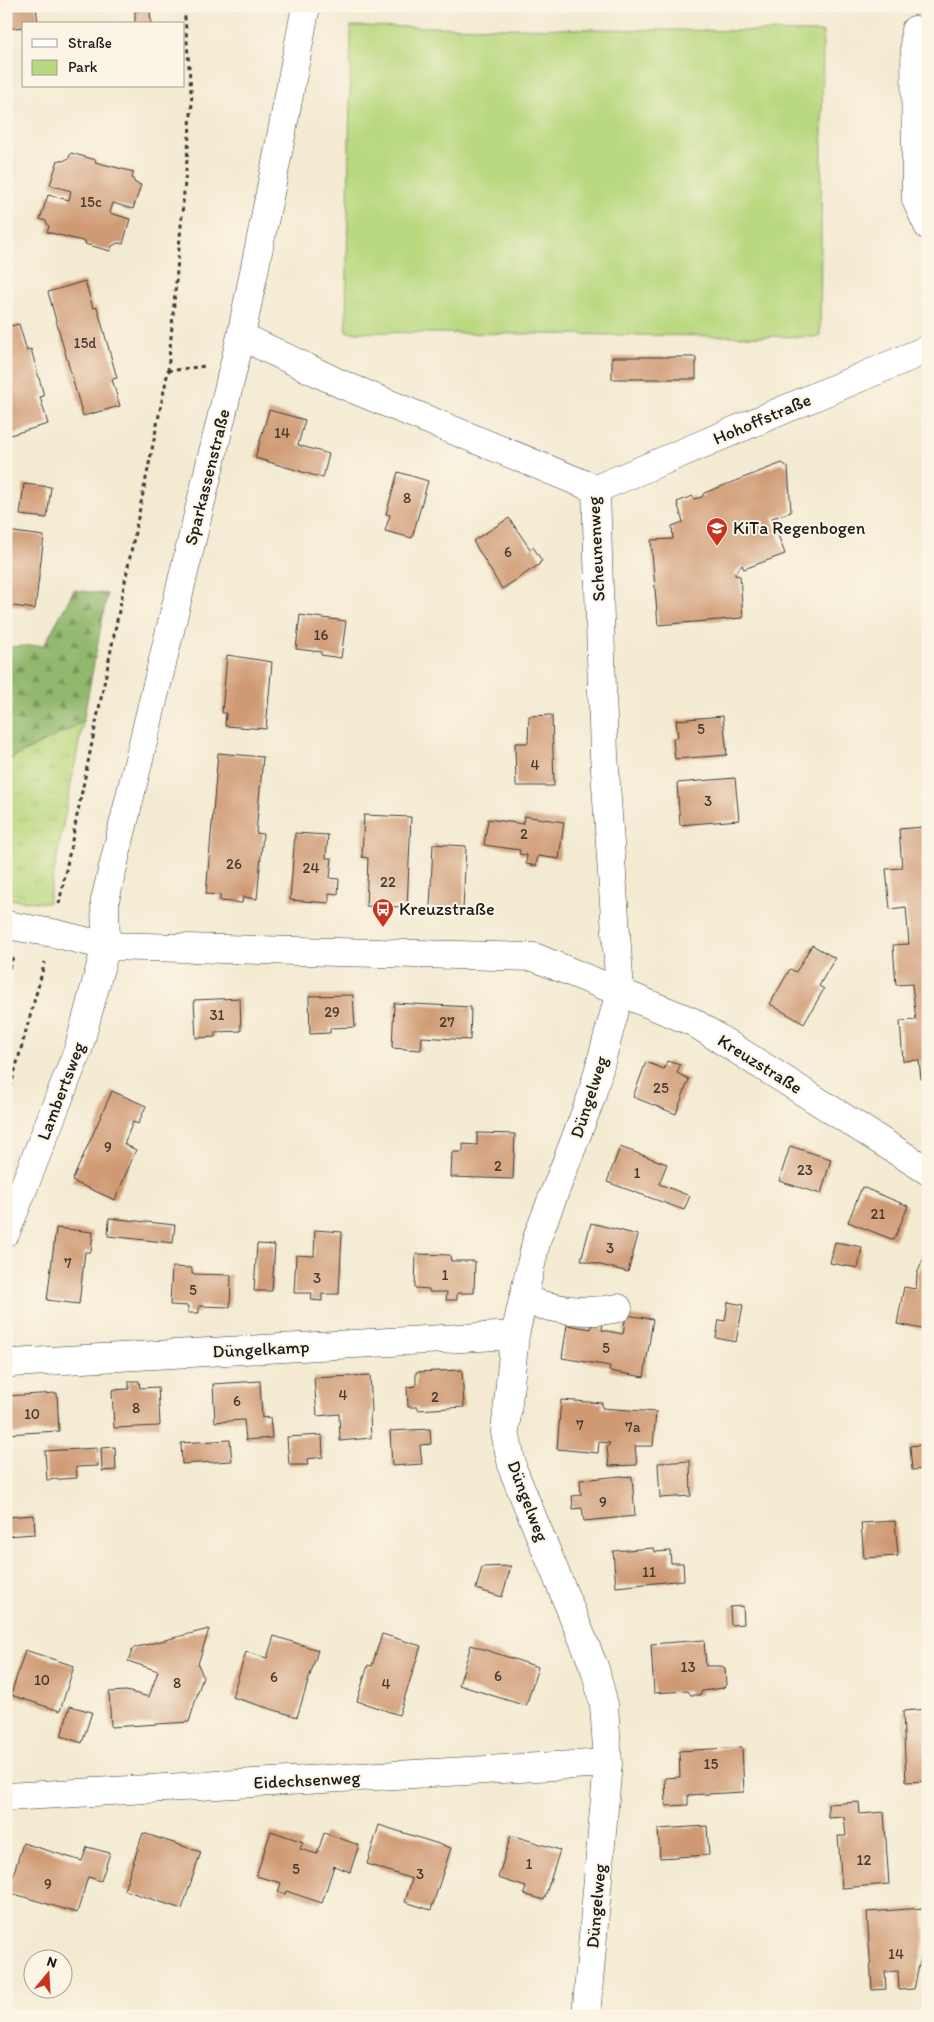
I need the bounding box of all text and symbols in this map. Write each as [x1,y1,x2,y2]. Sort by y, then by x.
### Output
legend [22,22,185,88]
text: Straße [68,34,112,52]
text: Park [68,58,98,76]
house number: 15c [80,193,102,211]
house number: 15d [73,334,97,352]
street label: Hohoffstraße [710,388,814,450]
street label: Sparkassenstraße [179,407,235,547]
house number: 14 [274,424,290,442]
house number: 8 [403,489,411,507]
street label: Scheunenweg [582,495,610,602]
school or university icon: KiTa Regenbogen [705,516,729,547]
place label: KiTa Regenbogen [733,517,866,539]
house number: 6 [504,543,512,561]
house number: 16 [314,626,329,644]
house number: 5 [697,720,705,738]
house number: 4 [530,756,540,774]
house number: 3 [704,792,712,810]
house number: 2 [520,825,528,843]
house number: 26 [226,855,242,873]
house number: 24 [303,859,319,877]
house number: 22 [380,873,396,891]
bus stop icon: Kreuzstraße [371,897,395,928]
place label: Kreuzstraße [399,898,495,920]
house number: 29 [324,1003,340,1021]
house number: 31 [209,1006,225,1024]
house number: 27 [439,1013,455,1031]
street label: Kreuzstraße [714,1029,806,1099]
street label: Lambertsweg [32,1038,90,1143]
street label: Düngelweg [565,1052,613,1141]
house number: 25 [653,1079,669,1097]
house number: 9 [104,1138,112,1156]
house number: 2 [494,1157,502,1175]
house number: 23 [797,1161,813,1179]
house number: 1 [634,1164,641,1182]
house number: 21 [871,1205,885,1223]
house number: 3 [606,1239,614,1257]
house number: 7 [64,1254,72,1272]
house number: 1 [442,1266,449,1284]
house number: 3 [313,1269,321,1287]
house number: 5 [189,1281,197,1299]
street label: Düngelkamp [212,1335,310,1363]
house number: 5 [602,1339,610,1357]
house number: 4 [338,1386,348,1404]
house number: 2 [431,1388,439,1406]
house number: 6 [233,1392,241,1410]
house number: 8 [132,1399,140,1417]
house number: 10 [24,1405,40,1423]
house number: 7 [576,1416,584,1434]
house number: 7a [625,1418,641,1436]
street label: Düngelweg [503,1457,554,1545]
house number: 9 [599,1493,607,1511]
house number: 11 [642,1563,656,1581]
house number: 13 [680,1658,696,1676]
house number: 6 [494,1667,502,1685]
house number: 6 [270,1668,278,1686]
house number: 10 [34,1671,50,1689]
house number: 8 [173,1674,181,1692]
house number: 4 [381,1675,391,1693]
house number: 15 [704,1755,719,1773]
street label: Eidechsenweg [253,1766,362,1794]
house number: 12 [857,1851,872,1869]
house number: 1 [526,1855,533,1873]
house number: 5 [292,1860,300,1878]
street label: Düngelweg [581,1862,611,1949]
house number: 3 [416,1865,424,1883]
house number: 9 [44,1875,52,1893]
house number: 14 [888,1945,904,1963]
north arrow [22,1950,72,2000]
text: N [45,1953,59,1972]

